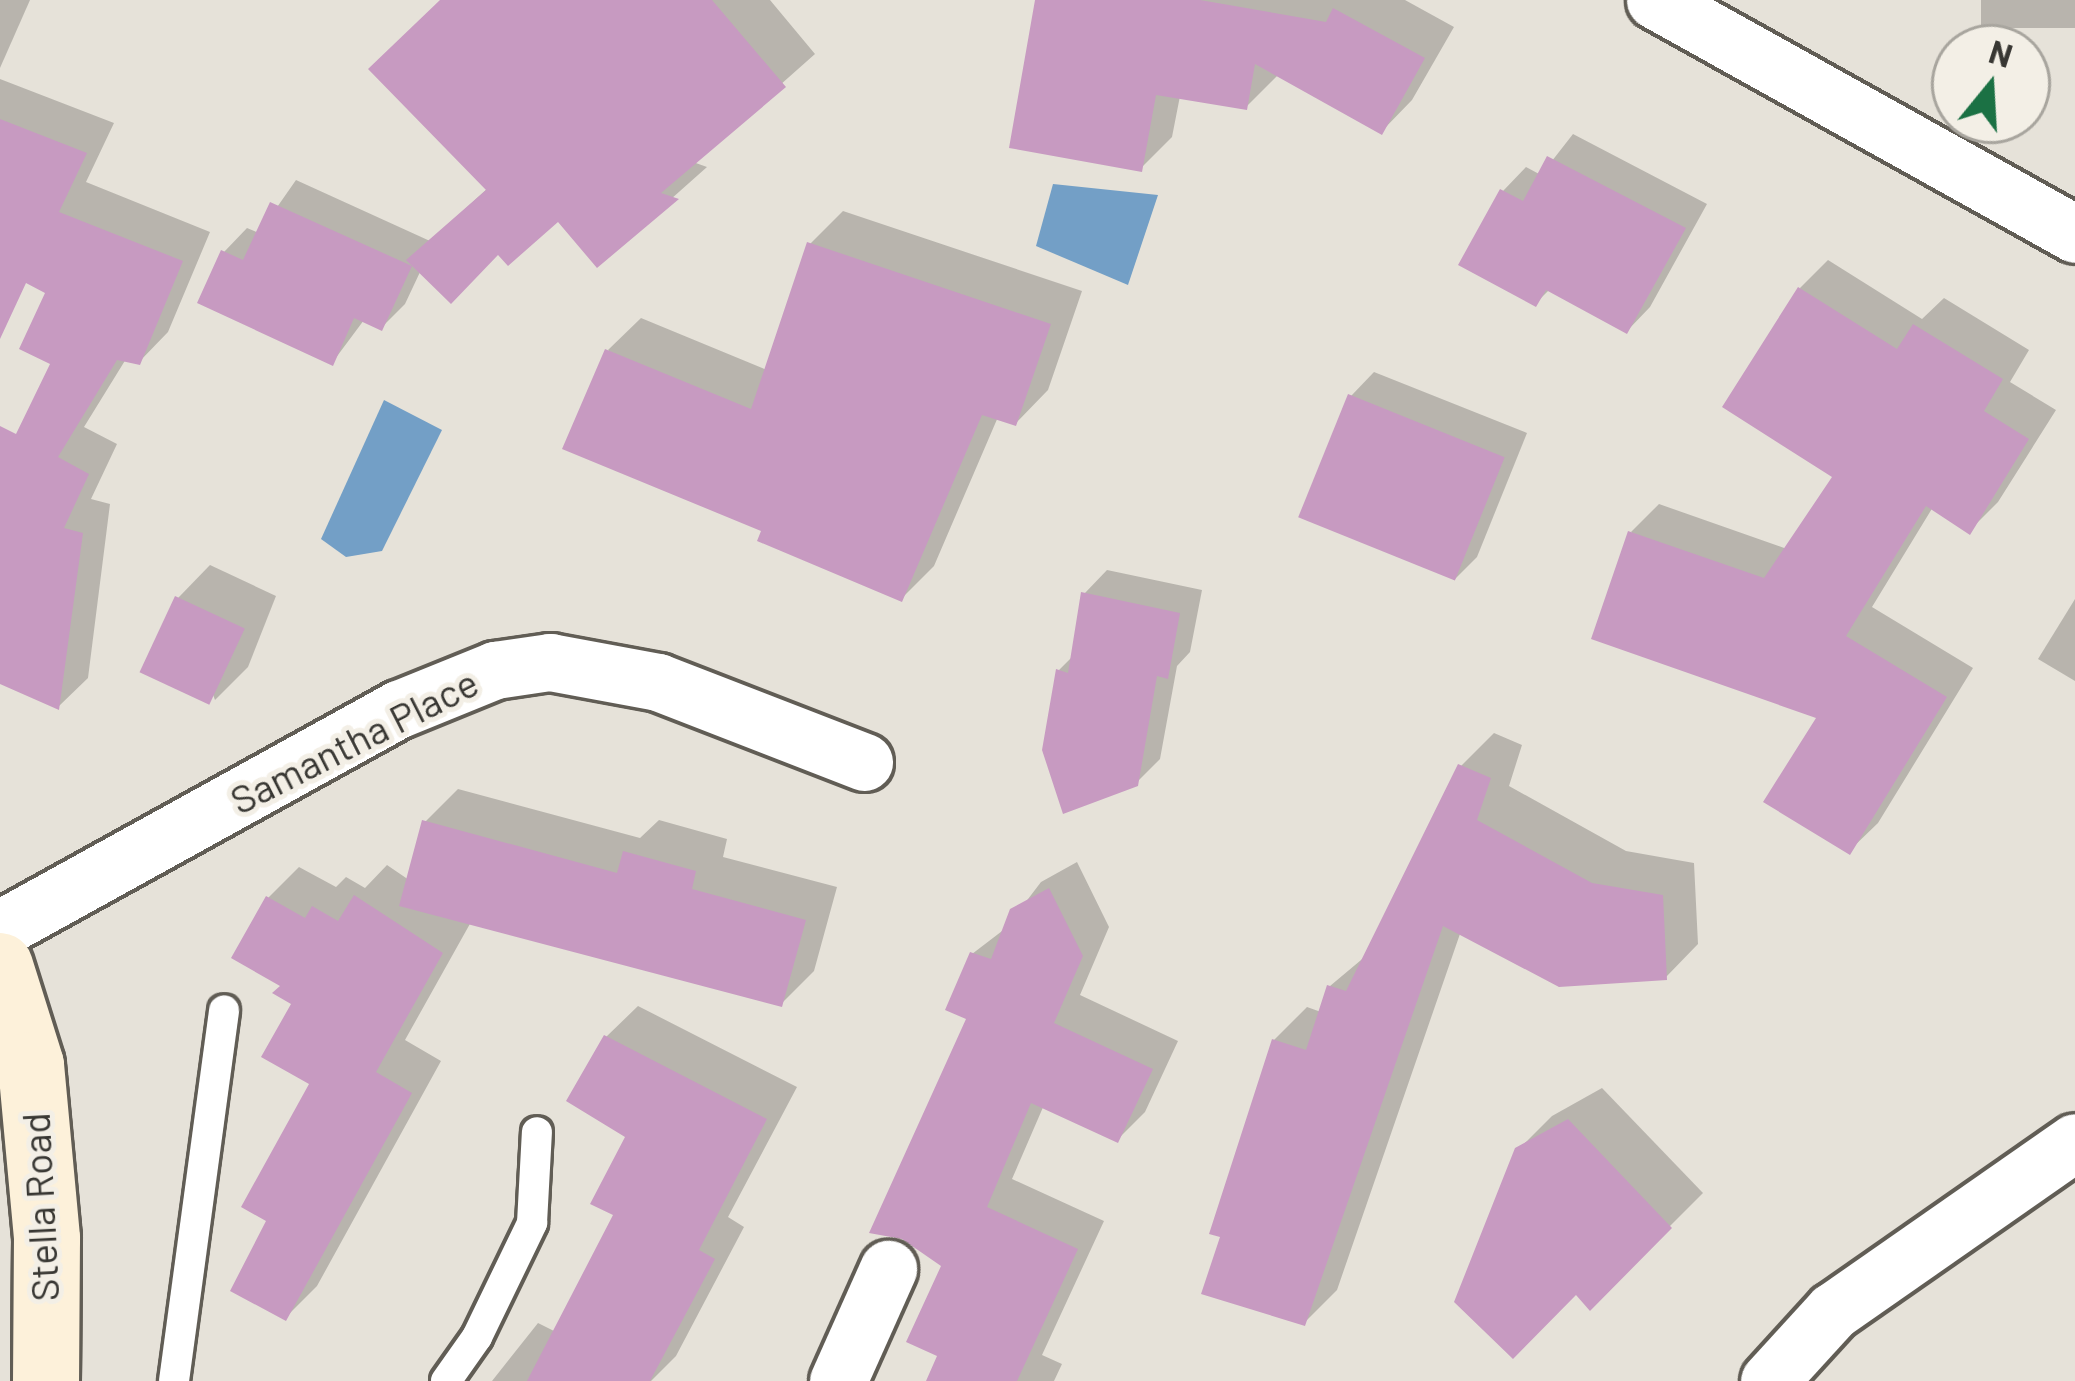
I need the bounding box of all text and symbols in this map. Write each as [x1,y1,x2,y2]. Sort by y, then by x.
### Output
north arrow [1931,24,2051,144]
text: N [1985,30,2018,75]
street label: Samantha Place [222,658,486,824]
street label: Stella Road [12,1111,68,1303]

